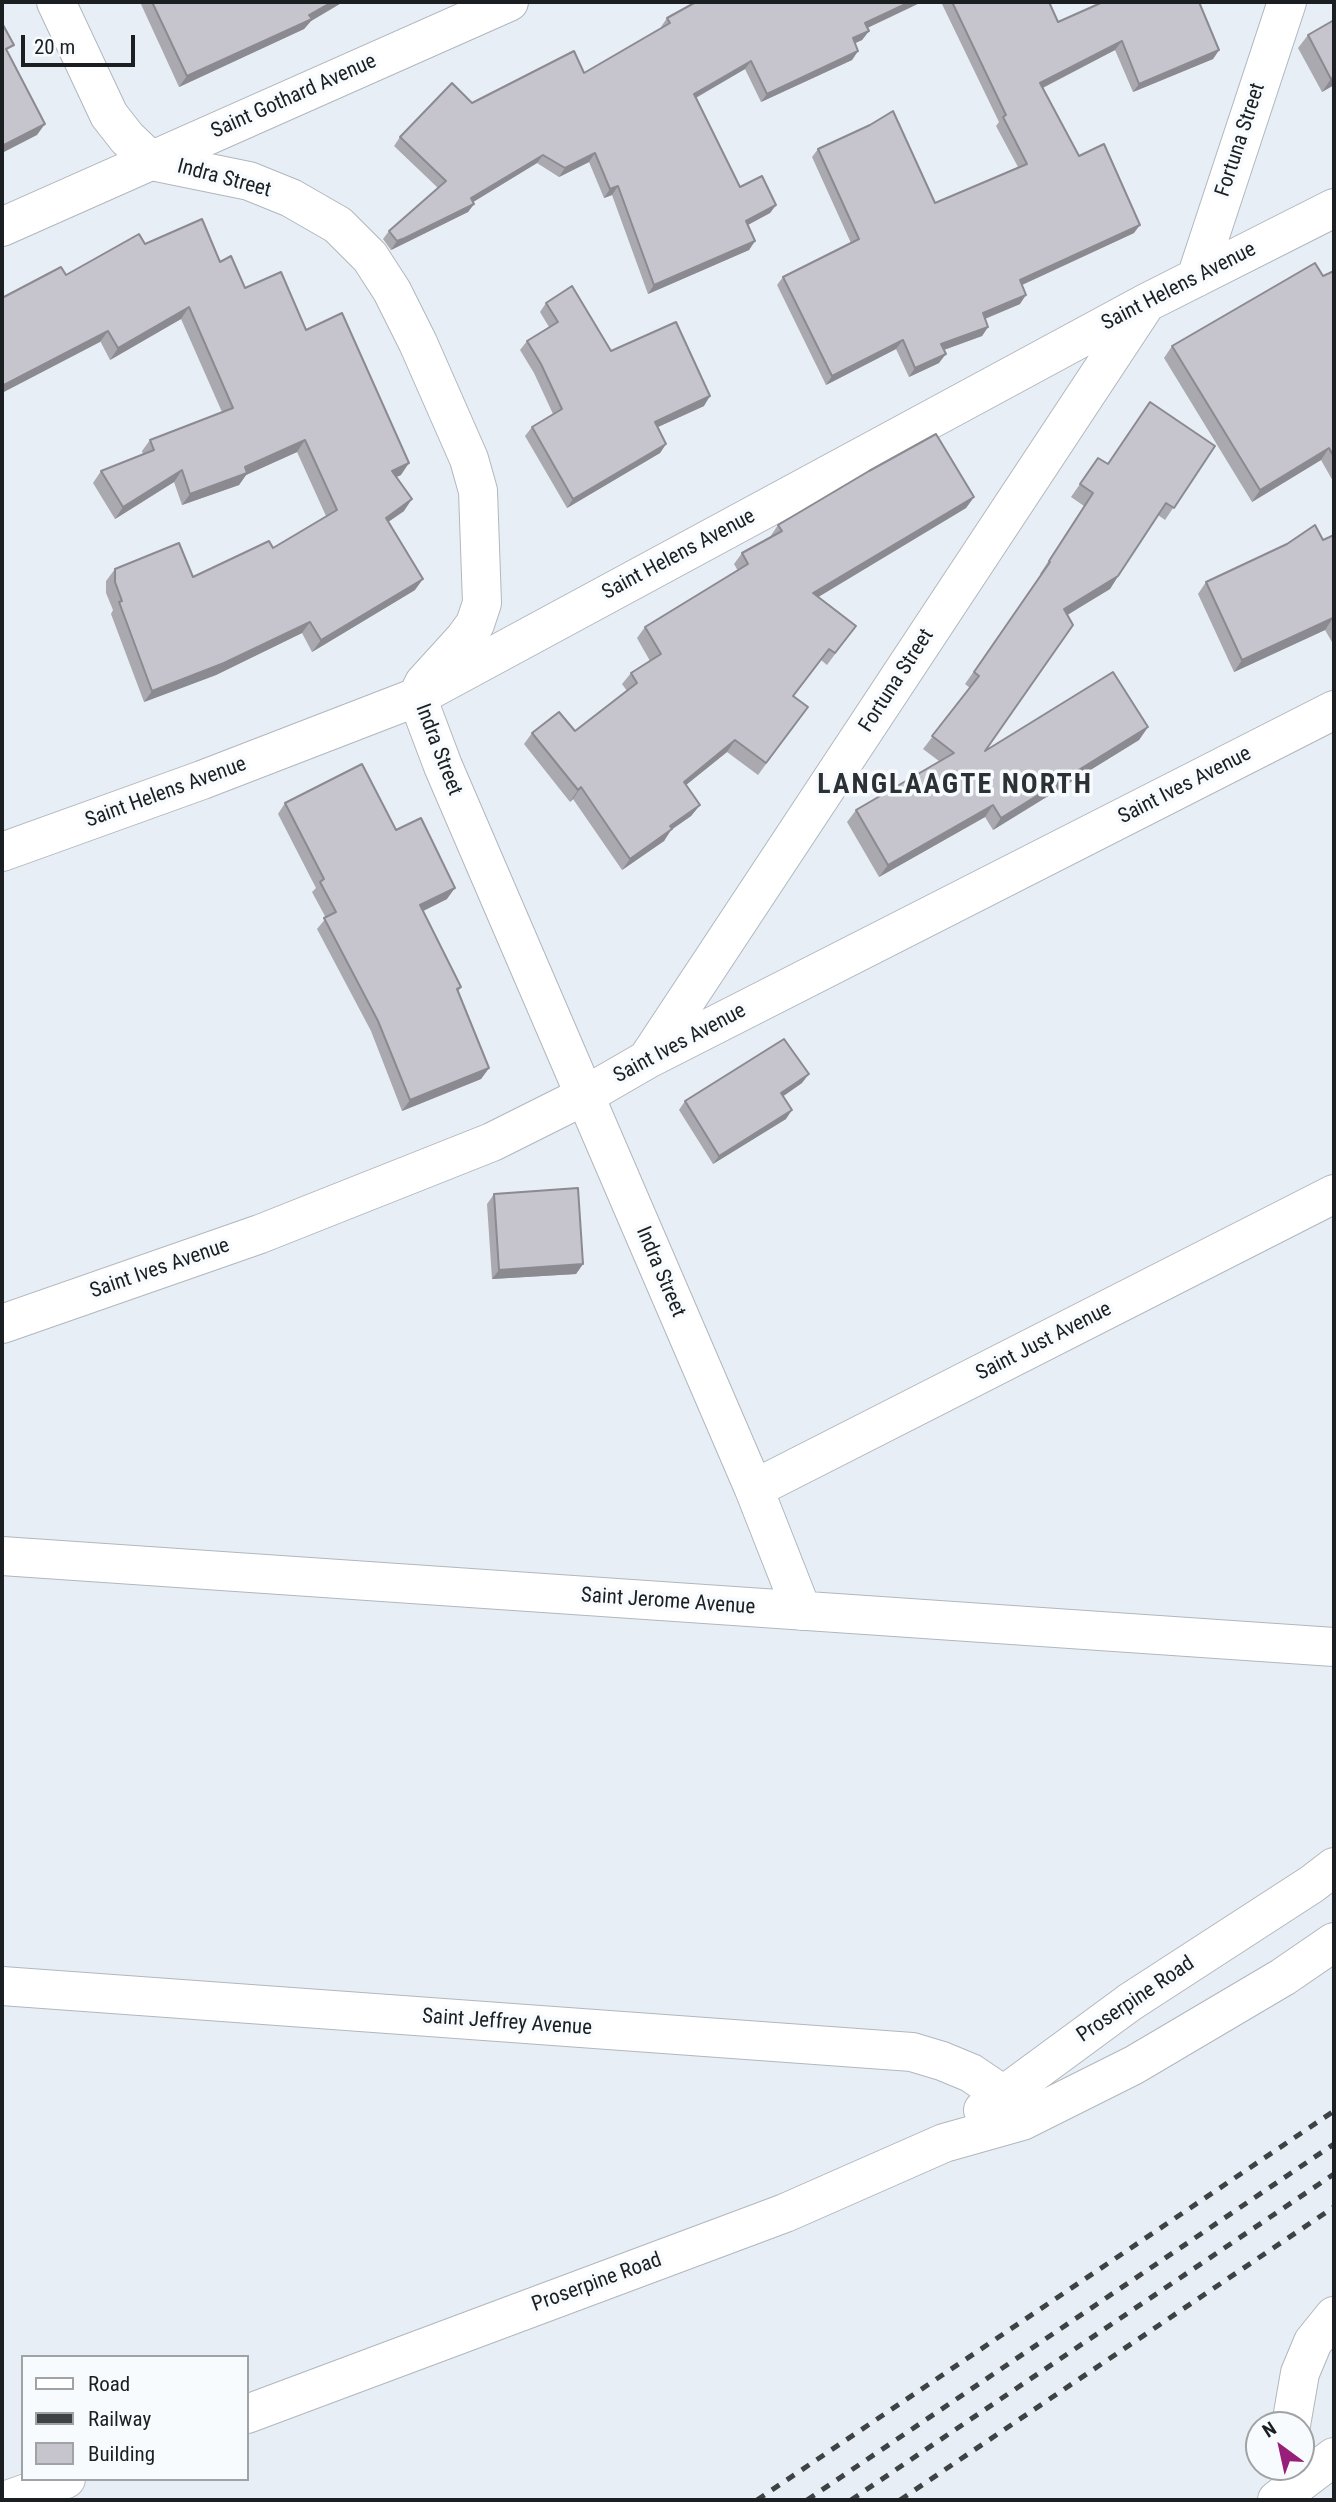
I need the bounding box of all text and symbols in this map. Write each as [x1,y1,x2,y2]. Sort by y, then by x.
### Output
scale bar [24,21,138,65]
text: 20 m [34,35,75,59]
street label: Saint Gothard Avenue [207,49,381,145]
street label: Fortuna Street [1211,80,1271,200]
street label: Indra Street [174,154,274,204]
street label: Saint Helens Avenue [1098,237,1260,337]
street label: Saint Helens Avenue [598,504,760,606]
street label: Fortuna Street [854,625,940,737]
street label: Indra Street [409,701,467,799]
street label: Saint Ives Avenue [1114,742,1256,830]
street label: Saint Helens Avenue [82,752,250,834]
district label: LANGLAAGTE NORTH [819,769,1091,803]
street label: Saint Ives Avenue [610,999,750,1089]
street label: Indra Street [630,1223,690,1321]
street label: Saint Ives Avenue [87,1233,233,1305]
street label: Saint Just Avenue [972,1297,1116,1387]
street label: Saint Jerome Avenue [580,1583,756,1621]
street label: Proserpine Road [1072,1951,1200,2049]
street label: Saint Jeffrey Avenue [421,2004,593,2042]
street label: Proserpine Road [529,2248,665,2318]
legend [21,2355,248,2481]
text: Road [88,2372,130,2396]
text: Railway [88,2407,151,2431]
north arrow [1245,2411,1315,2481]
text: N [1258,2417,1281,2442]
text: Building [88,2442,155,2466]

